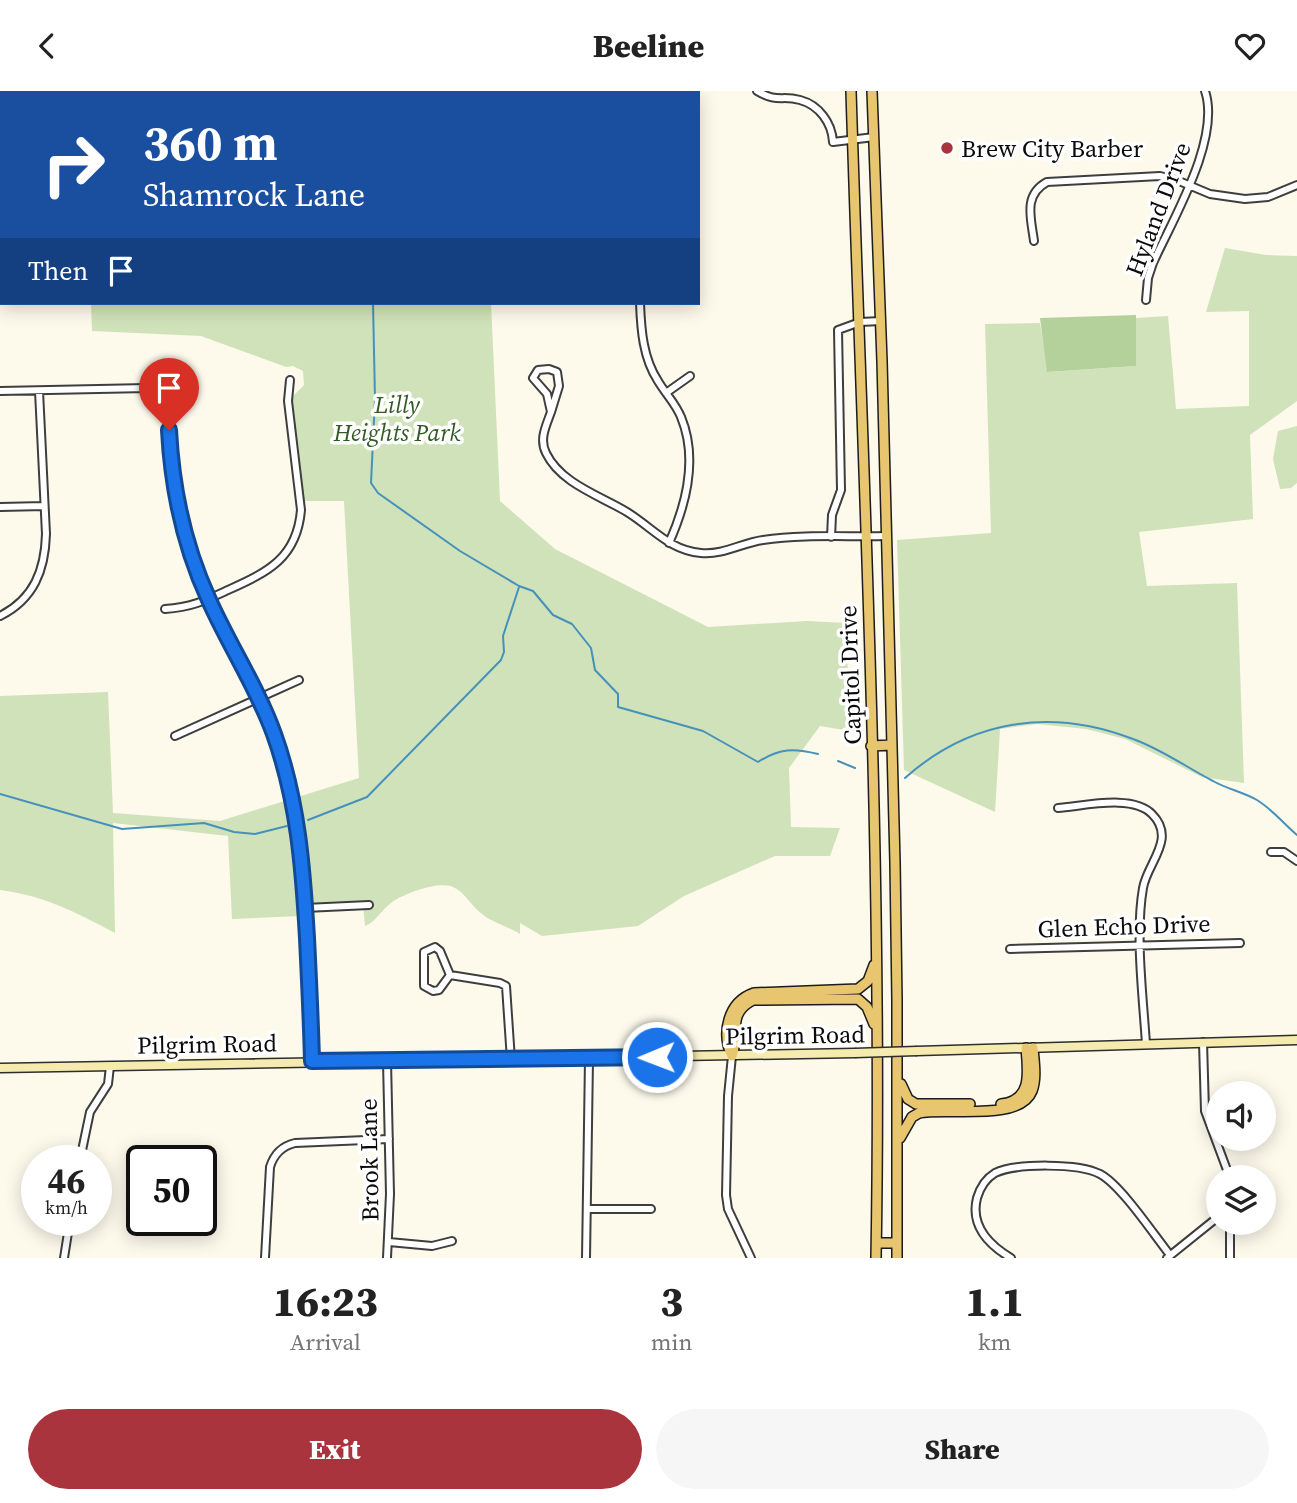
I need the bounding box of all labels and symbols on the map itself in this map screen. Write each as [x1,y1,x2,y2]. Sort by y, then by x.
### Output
place label: Brew City Barber [961,132,1143,165]
street label: Hyland Drive [1117,137,1199,281]
marker: Brew City Barber [939,140,955,156]
pin [139,358,199,430]
park label: Lilly Heights Park [332,388,461,449]
street label: Capitol Drive [831,605,869,745]
street label: Glen Echo Drive [1037,906,1211,946]
street label: Pilgrim Road [725,1017,866,1053]
position arrow [620,1020,694,1094]
street label: Pilgrim Road [137,1026,278,1062]
street label: Brook Lane [351,1098,387,1222]
speed limit sign: 50 [126,1145,217,1236]

